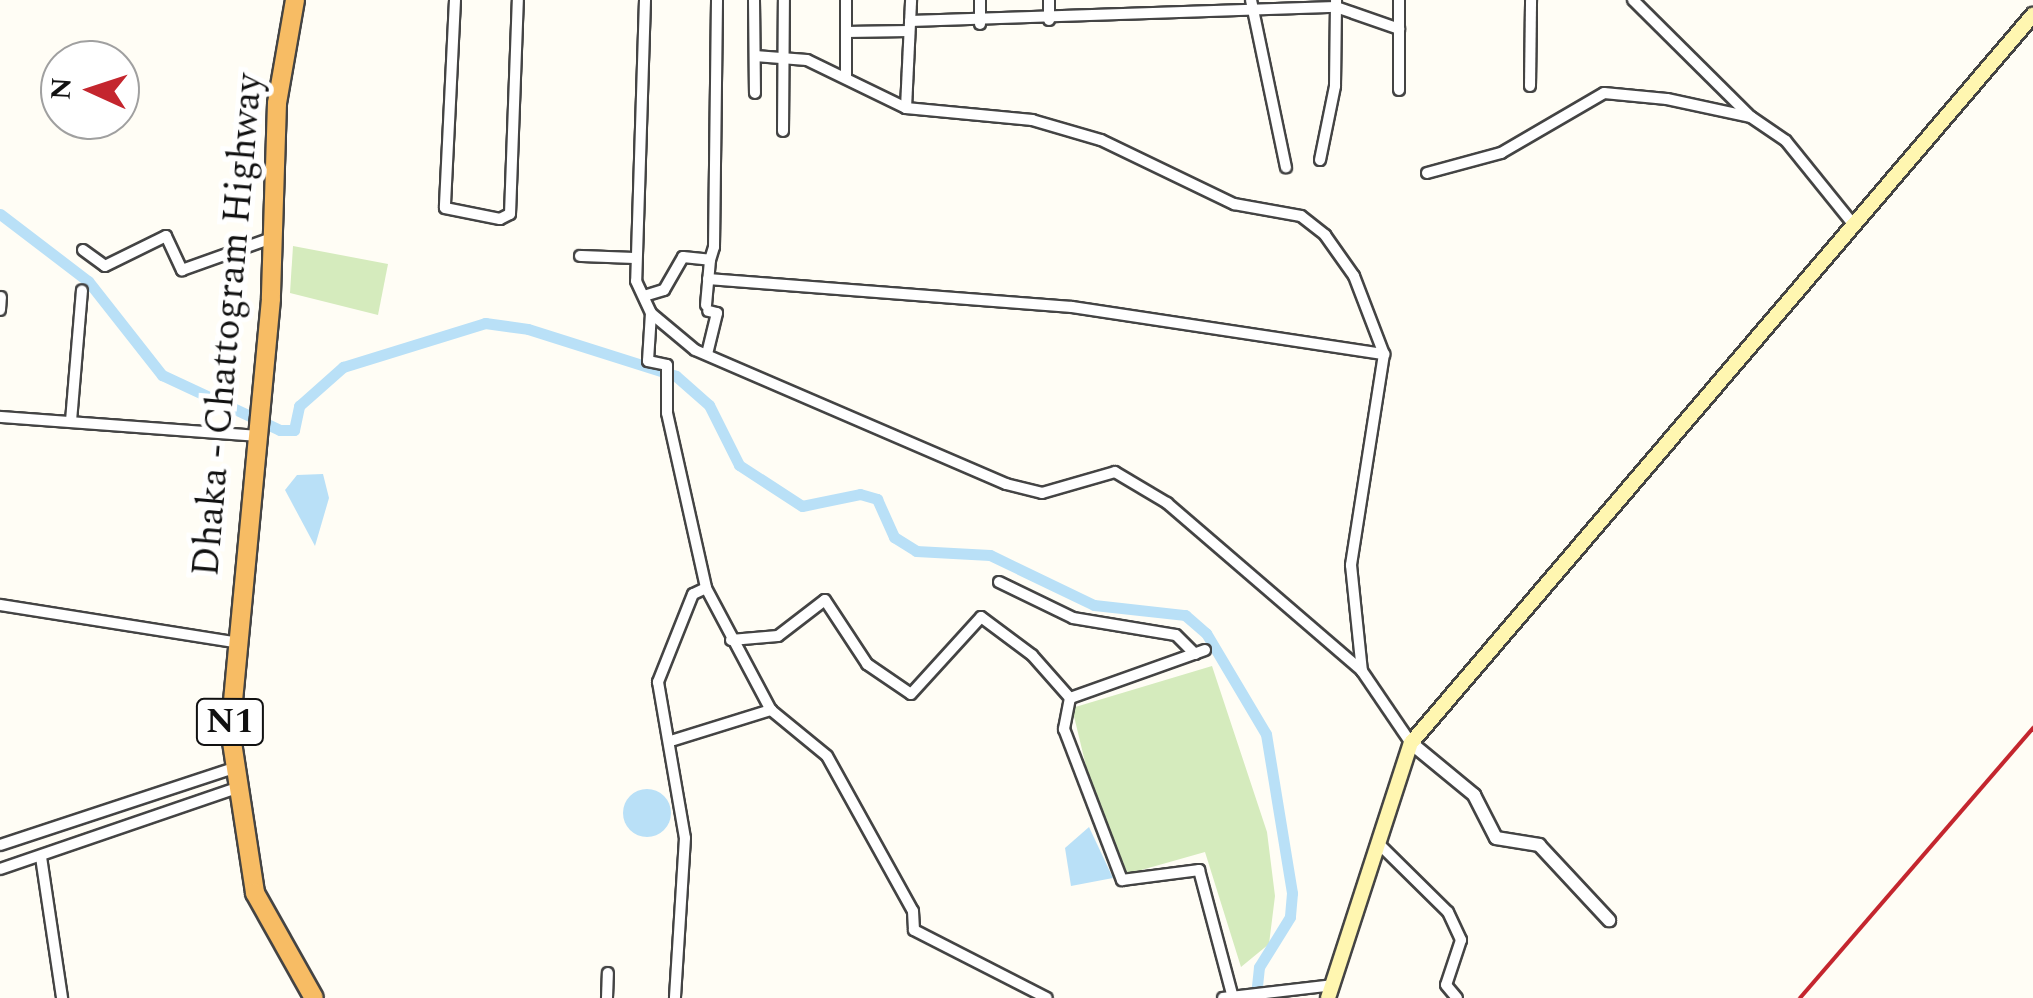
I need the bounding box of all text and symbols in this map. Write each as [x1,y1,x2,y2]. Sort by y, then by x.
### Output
north arrow [40,40,140,140]
street label: Dhaka - Chattogram Highway [184,72,274,578]
text: N [39,76,84,101]
road number: N1 [195,692,265,752]

